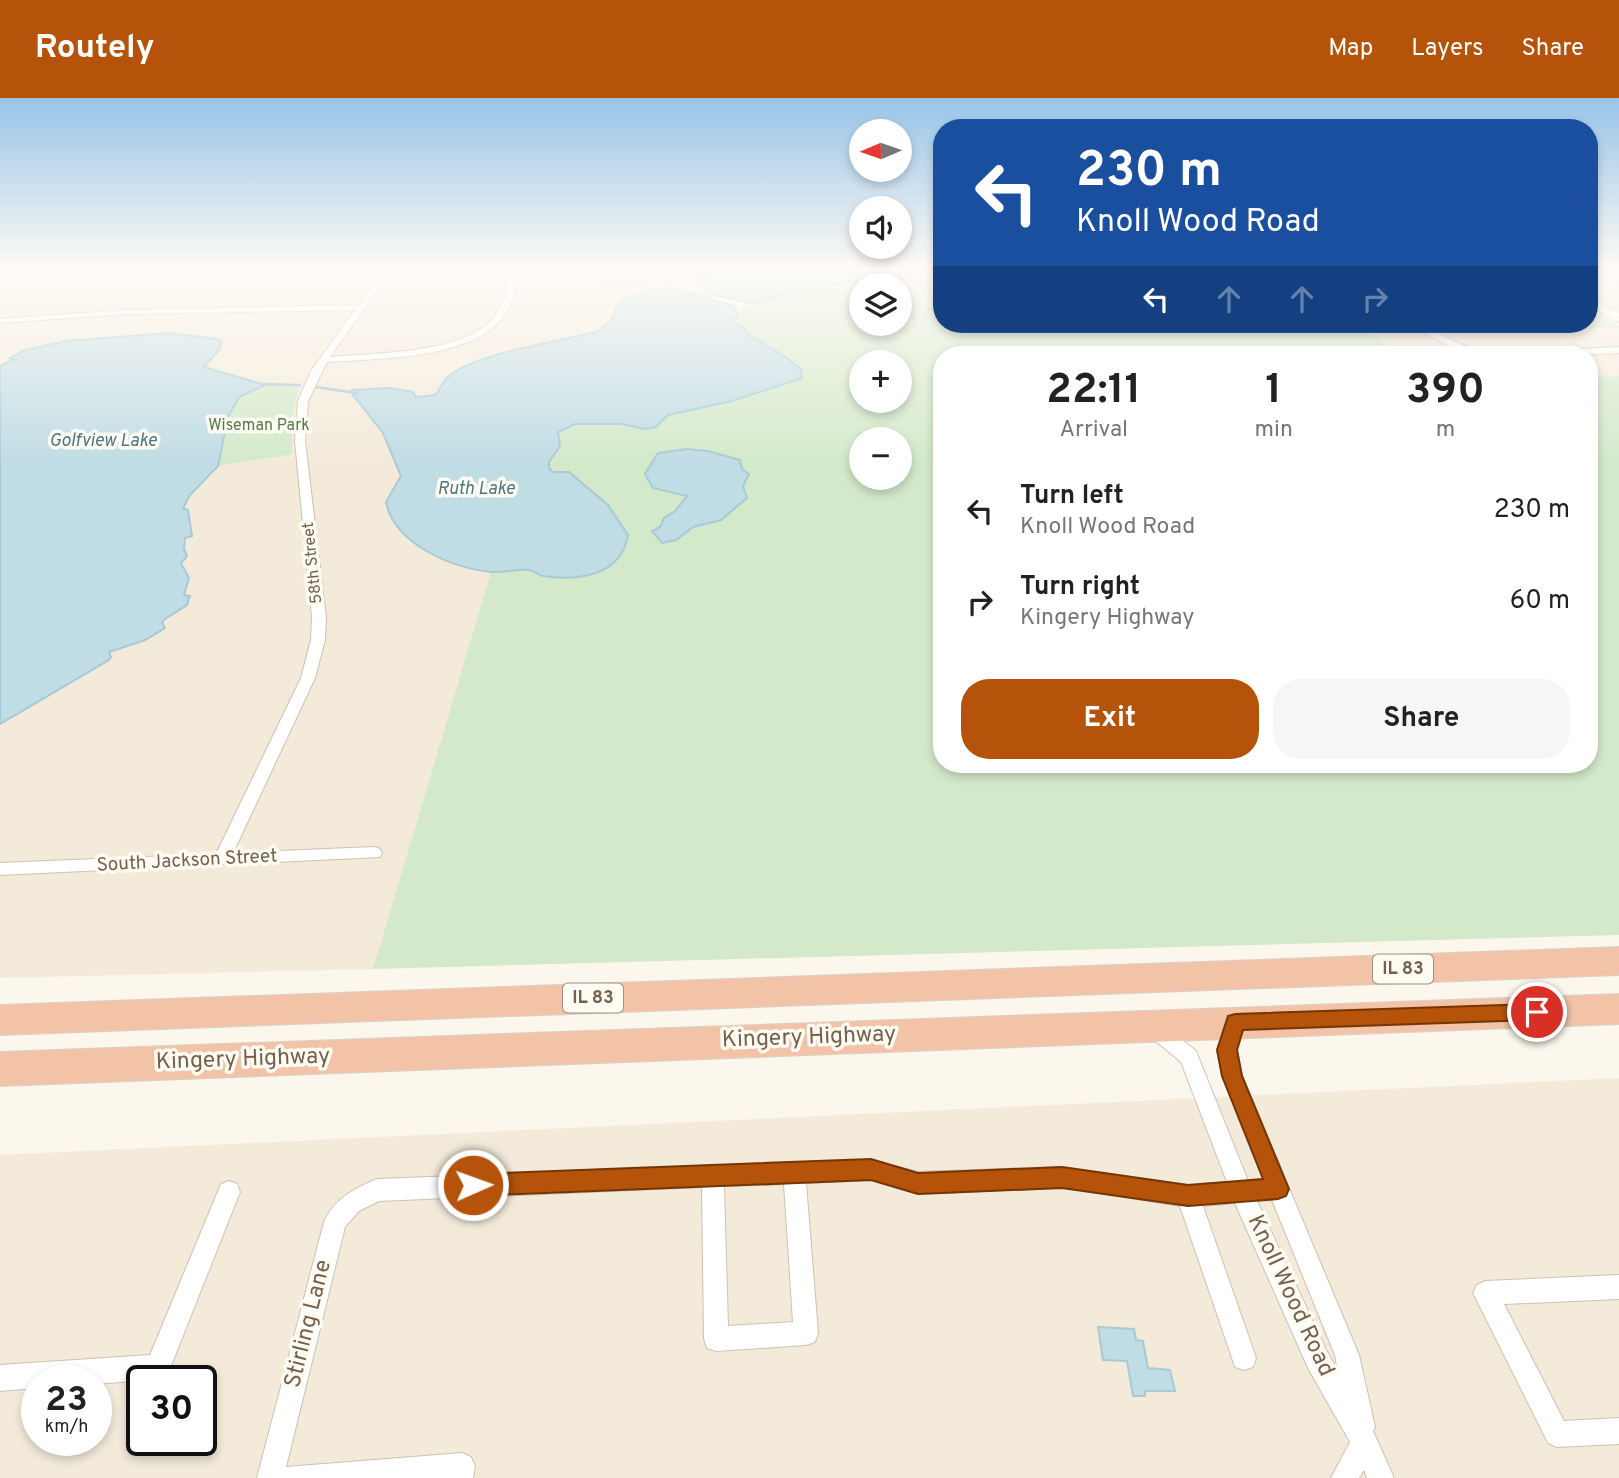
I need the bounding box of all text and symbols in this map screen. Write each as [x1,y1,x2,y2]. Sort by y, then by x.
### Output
text: Routely [35,28,154,70]
text: Map [1328,34,1373,64]
text: Layers [1411,34,1483,64]
text: Share [1521,34,1584,64]
north arrow [849,119,912,182]
map controls [849,119,912,490]
text: 230 m [1076,142,1222,204]
icon: left [961,147,1052,238]
button: sound [849,196,912,259]
text: Knoll Wood Road [1076,203,1320,243]
button: layers [849,273,912,336]
icon: left [1137,280,1175,318]
icon: ahead [1210,280,1248,318]
icon: ahead [1283,280,1321,318]
icon: right [1356,280,1394,318]
button: + [849,350,912,413]
text: 22:11 [1046,365,1141,418]
text: 1 [1265,365,1282,418]
text: 390 [1406,365,1485,418]
park label: Wiseman Park [208,416,310,436]
text: Arrival [1060,416,1128,445]
text: min [1255,416,1293,445]
text: m [1436,416,1455,445]
button: − [849,427,912,490]
water label: Golfview Lake [49,430,158,453]
water label: Ruth Lake [437,478,516,501]
text: Turn left [1020,480,1124,513]
icon: left [961,492,999,530]
text: 230 m [1494,494,1570,527]
text: Knoll Wood Road [1020,513,1195,542]
street label: 58th Street [299,521,327,605]
text: Turn right [1020,571,1140,604]
icon: right [961,583,999,621]
text: 60 m [1510,585,1570,618]
text: Kingery Highway [1020,604,1195,633]
button: Exit [961,679,1259,759]
button: Share [1273,679,1570,759]
street label: South Jackson Street [96,844,278,878]
road number: IL 83 [1373,954,1433,984]
pin [1507,982,1567,1042]
road number: IL 83 [563,984,623,1013]
icon: arrive [1518,993,1556,1031]
street label: Kingery Highway [721,1020,897,1056]
street label: Kingery Highway [155,1042,331,1078]
position arrow [436,1148,510,1222]
street label: Knoll Wood Road [1240,1210,1340,1382]
street label: Stirling Lane [279,1257,339,1391]
speed limit sign: 30 [126,1365,217,1456]
text: 23 [45,1379,88,1423]
text: km/h [45,1416,88,1439]

